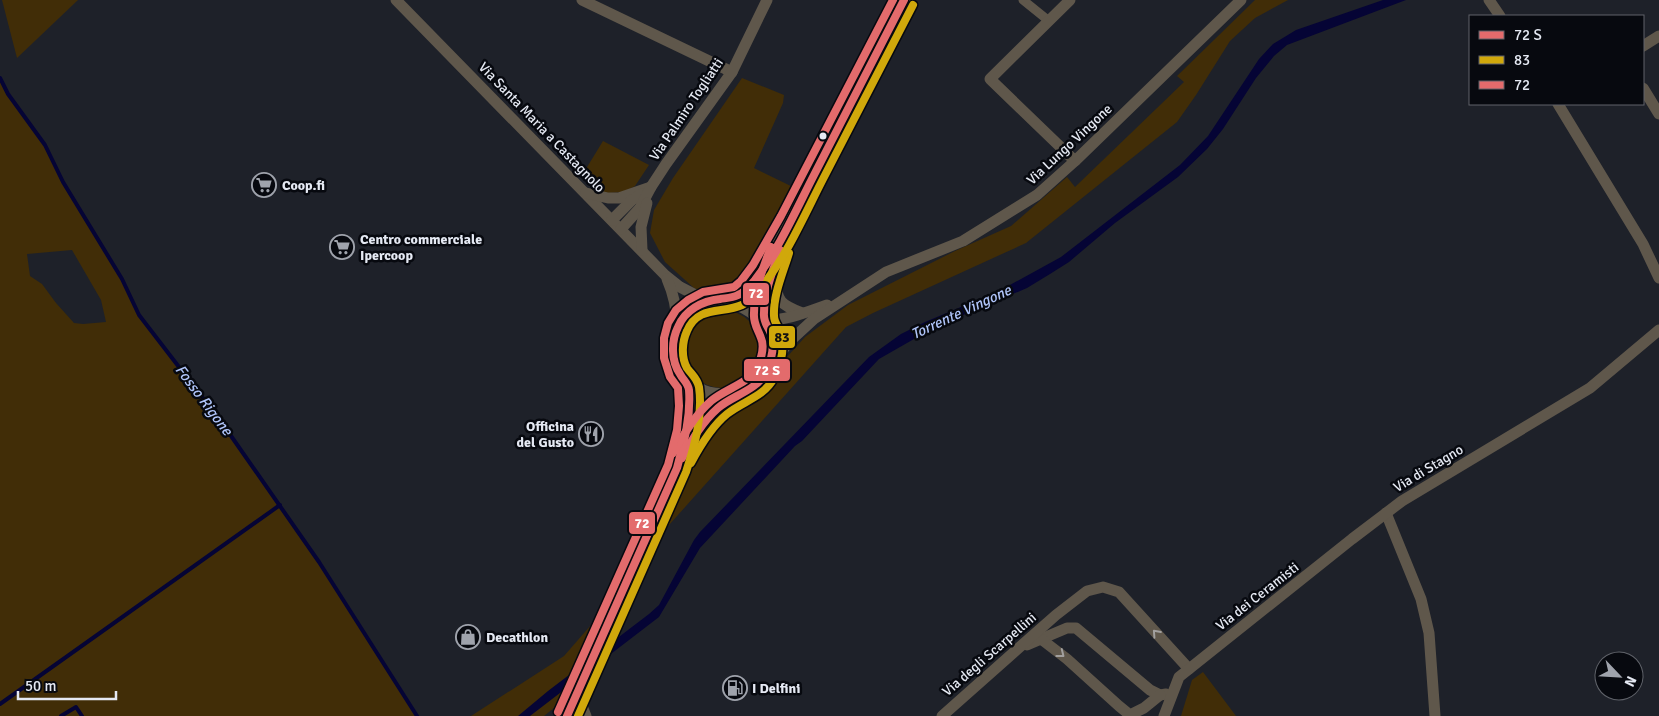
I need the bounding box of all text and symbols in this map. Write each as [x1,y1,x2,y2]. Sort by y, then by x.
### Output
legend [1469,15,1644,105]
text: 72 S [1514,26,1542,44]
text: 83 [1514,51,1530,69]
street label: Via Palmiro Togliatti [646,55,727,164]
street label: Via Santa Maria a Castagnolo [475,59,608,196]
text: 72 [1514,76,1530,94]
street label: Via Lungo Vingone [1023,100,1116,188]
unlabelled marker [818,131,828,141]
supermarket icon: Coop.fi [251,172,277,198]
place label: Coop.fi [282,177,325,194]
place label: Centro commerciale Ipercoop [360,231,482,264]
supermarket icon: Centro commerciale Ipercoop [329,234,355,260]
water label: Torrente Vingone [908,280,1015,343]
line badge: 72 [742,282,770,306]
text: 72 [748,285,764,302]
line badge: 83 [768,325,796,349]
text: 83 [774,329,790,346]
line badge: 72 S [743,358,791,382]
water label: Fosso Rigone [172,361,237,440]
text: 72 S [754,362,780,379]
place label: Officina del Gusto [517,418,574,451]
restaurant icon: Officina del Gusto [578,421,604,447]
street label: Via di Stagno [1390,441,1466,496]
line badge: 72 [628,511,656,535]
text: 72 [634,515,650,532]
street label: Via dei Ceramisti [1212,559,1302,634]
street label: Via degli Scarpellini [939,609,1040,700]
shop icon: Decathlon [455,624,481,650]
place label: Decathlon [486,629,548,646]
one-way arrow [1153,629,1162,638]
one-way arrow [1055,649,1064,658]
north arrow [1594,651,1644,701]
scale bar [18,668,115,700]
text: N [1621,673,1640,689]
fuel station icon: I Delfini [722,675,748,701]
text: 50 m [25,677,56,695]
place label: I Delfini [752,680,800,697]

